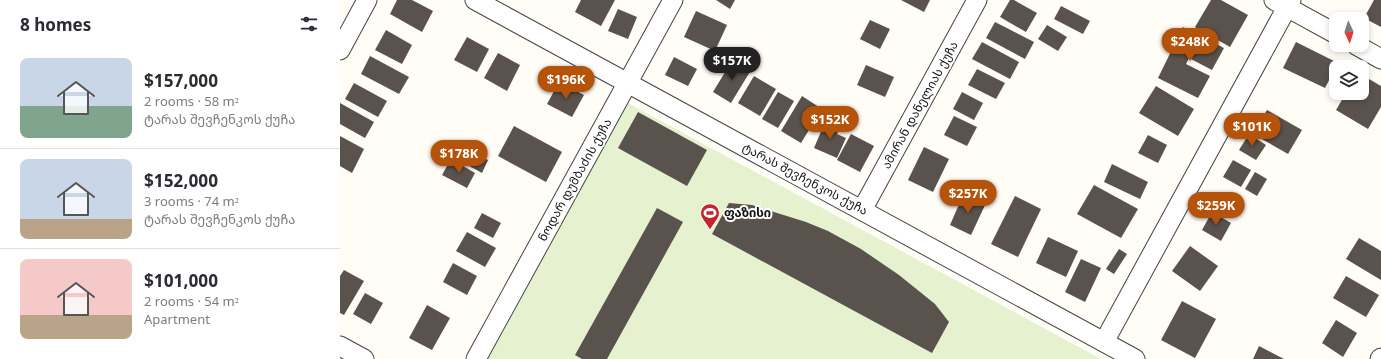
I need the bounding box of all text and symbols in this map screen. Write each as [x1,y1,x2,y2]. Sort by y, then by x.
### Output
north arrow [1329,12,1369,52]
map controls [1329,12,1369,100]
text: 8 homes [20,13,91,36]
icon: filters [298,13,320,35]
pin: $248K [1162,28,1218,62]
text: $248K [1171,32,1209,50]
street label: ამირან დანელიას ქუჩა [877,38,962,172]
pin: $157K [704,47,760,81]
text: $157K [713,51,751,69]
button: layers [1329,60,1369,100]
pin: $196K [538,66,594,100]
text: $157,000 [144,69,218,92]
text: $196K [547,70,585,88]
icon: home [52,74,100,122]
text: 2 rooms · 58 m² [144,92,239,110]
pin: $152K [802,106,858,140]
text: ტარას შევჩენკოს ქუჩა [144,110,295,128]
text: $152K [811,110,849,128]
pin: $101K [1224,113,1280,147]
street label: ნოდარ დუმბაძის ქუჩა [534,115,615,244]
text: $101K [1233,117,1271,135]
street label: ტარას შევჩენკოს ქუჩა [740,138,871,219]
pin: $178K [431,140,487,174]
text: $178K [440,144,478,162]
text: $152,000 [144,169,218,192]
icon: home [52,175,100,223]
pin: $257K [940,180,996,214]
text: $257K [949,184,987,202]
text: 3 rooms · 74 m² [144,192,239,210]
pin: $259K [1188,192,1244,226]
text: $259K [1197,196,1235,214]
sports icon: ფაზისი [699,202,721,230]
place label: ფაზისი [724,204,771,221]
text: ტარას შევჩენკოს ქუჩა [144,210,295,228]
text: $101,000 [144,269,218,292]
icon: home [52,275,100,323]
text: 2 rooms · 54 m² [144,292,239,310]
text: Apartment [144,310,210,328]

